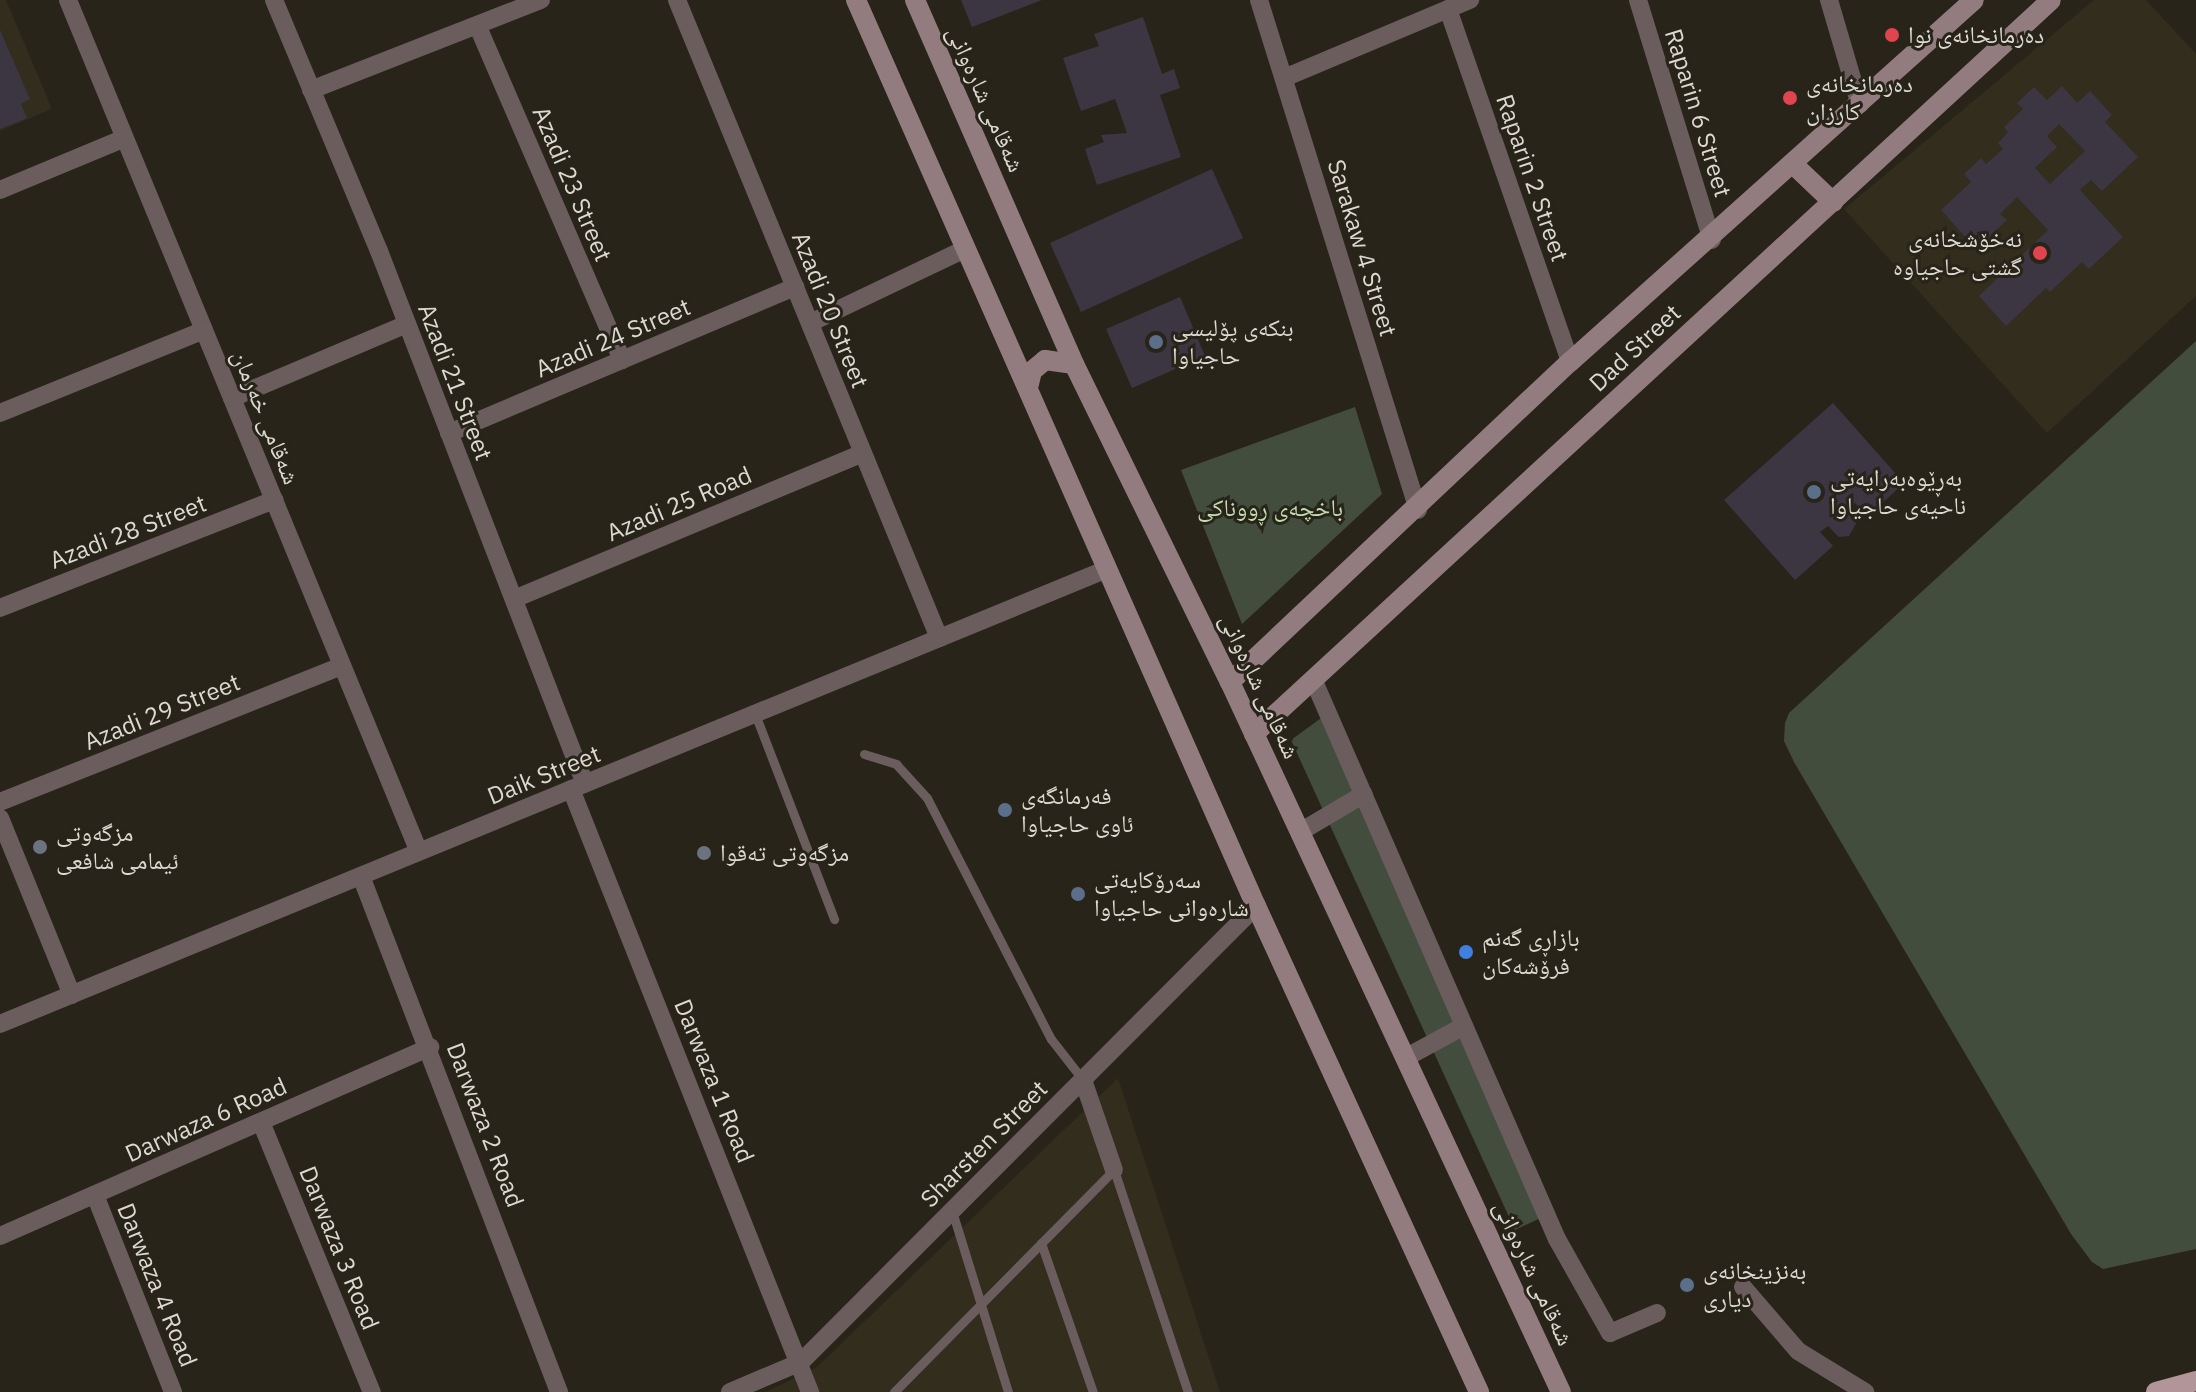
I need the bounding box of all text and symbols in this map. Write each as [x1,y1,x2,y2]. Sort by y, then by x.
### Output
place label: دەرمانخانەی نوا [1908,21,2044,49]
street label: شەقامی شارەوانی [941,22,1031,176]
street label: Raparin 6 Street [1659,25,1737,201]
marker: دەرمانخانەی نوا [1883,26,1901,44]
place label: دەرمانخانەی کارزان [1806,70,1913,126]
marker: دەرمانخانەی کارزان [1781,89,1799,107]
street label: Raparin 2 Street [1490,91,1574,265]
street label: Azadi 23 Street [526,102,618,266]
street label: Sarakaw 4 Street [1321,156,1403,340]
place label: نەخۆشخانەی گشتی حاجیاوە [1893,225,2022,281]
street label: Azadi 20 Street [786,228,874,392]
marker: نەخۆشخانەی گشتی حاجیاوە [2029,242,2051,264]
street label: Azadi 24 Street [531,292,695,384]
street label: Dad Street [1583,298,1687,398]
street label: Azadi 21 Street [412,300,498,464]
place label: بنکەی پۆلیسی حاجیاوا [1172,314,1294,370]
marker: بنکەی پۆلیسی حاجیاوا [1147,333,1165,351]
street label: شەقامی خەرمان [226,346,306,488]
street label: Azadi 25 Road [602,461,756,547]
place label: بەڕێوەبەرایەتی ناحیەی حاجیاوا [1830,464,1966,520]
marker: بەڕێوەبەرایەتی ناحیەی حاجیاوا [1805,483,1823,501]
street label: Azadi 28 Street [46,489,210,575]
park label: باخچەی ڕووناکی [1197,494,1343,522]
street label: شەقامی شارەوانی [1214,609,1306,763]
street label: Azadi 29 Street [80,668,244,756]
street label: Daik Street [483,739,605,811]
place label: فەرمانگەی ئاوی حاجیاوا [1021,782,1134,838]
marker: فەرمانگەی ئاوی حاجیاوا [996,801,1014,819]
place label: مزگەوتی ئیمامی شافعی [56,819,179,875]
marker: مزگەوتی ئیمامی شافعی [31,838,49,856]
place label: مزگەوتی تەقوا [720,839,849,867]
marker: مزگەوتی تەقوا [695,844,713,862]
place label: سەرۆکایەتی شارەوانی حاجیاوا [1094,866,1249,922]
marker: سەرۆکایەتی شارەوانی حاجیاوا [1069,885,1087,903]
place label: بازاڕی گەنم فرۆشەکان [1482,924,1579,980]
marker: بازاڕی گەنم فرۆشەکان [1457,943,1475,961]
street label: Darwaza 1 Road [668,995,760,1167]
street label: Darwaza 2 Road [440,1039,530,1211]
street label: Darwaza 6 Road [121,1072,291,1168]
street label: Sharsten Street [915,1075,1053,1213]
street label: Darwaza 3 Road [293,1162,385,1334]
street label: شەقامی شارەوانی [1488,1196,1580,1350]
street label: Darwaza 4 Road [111,1199,203,1371]
place label: بەنزینخانەی دیاری [1703,1257,1806,1313]
marker: بەنزینخانەی دیاری [1678,1276,1696,1294]

